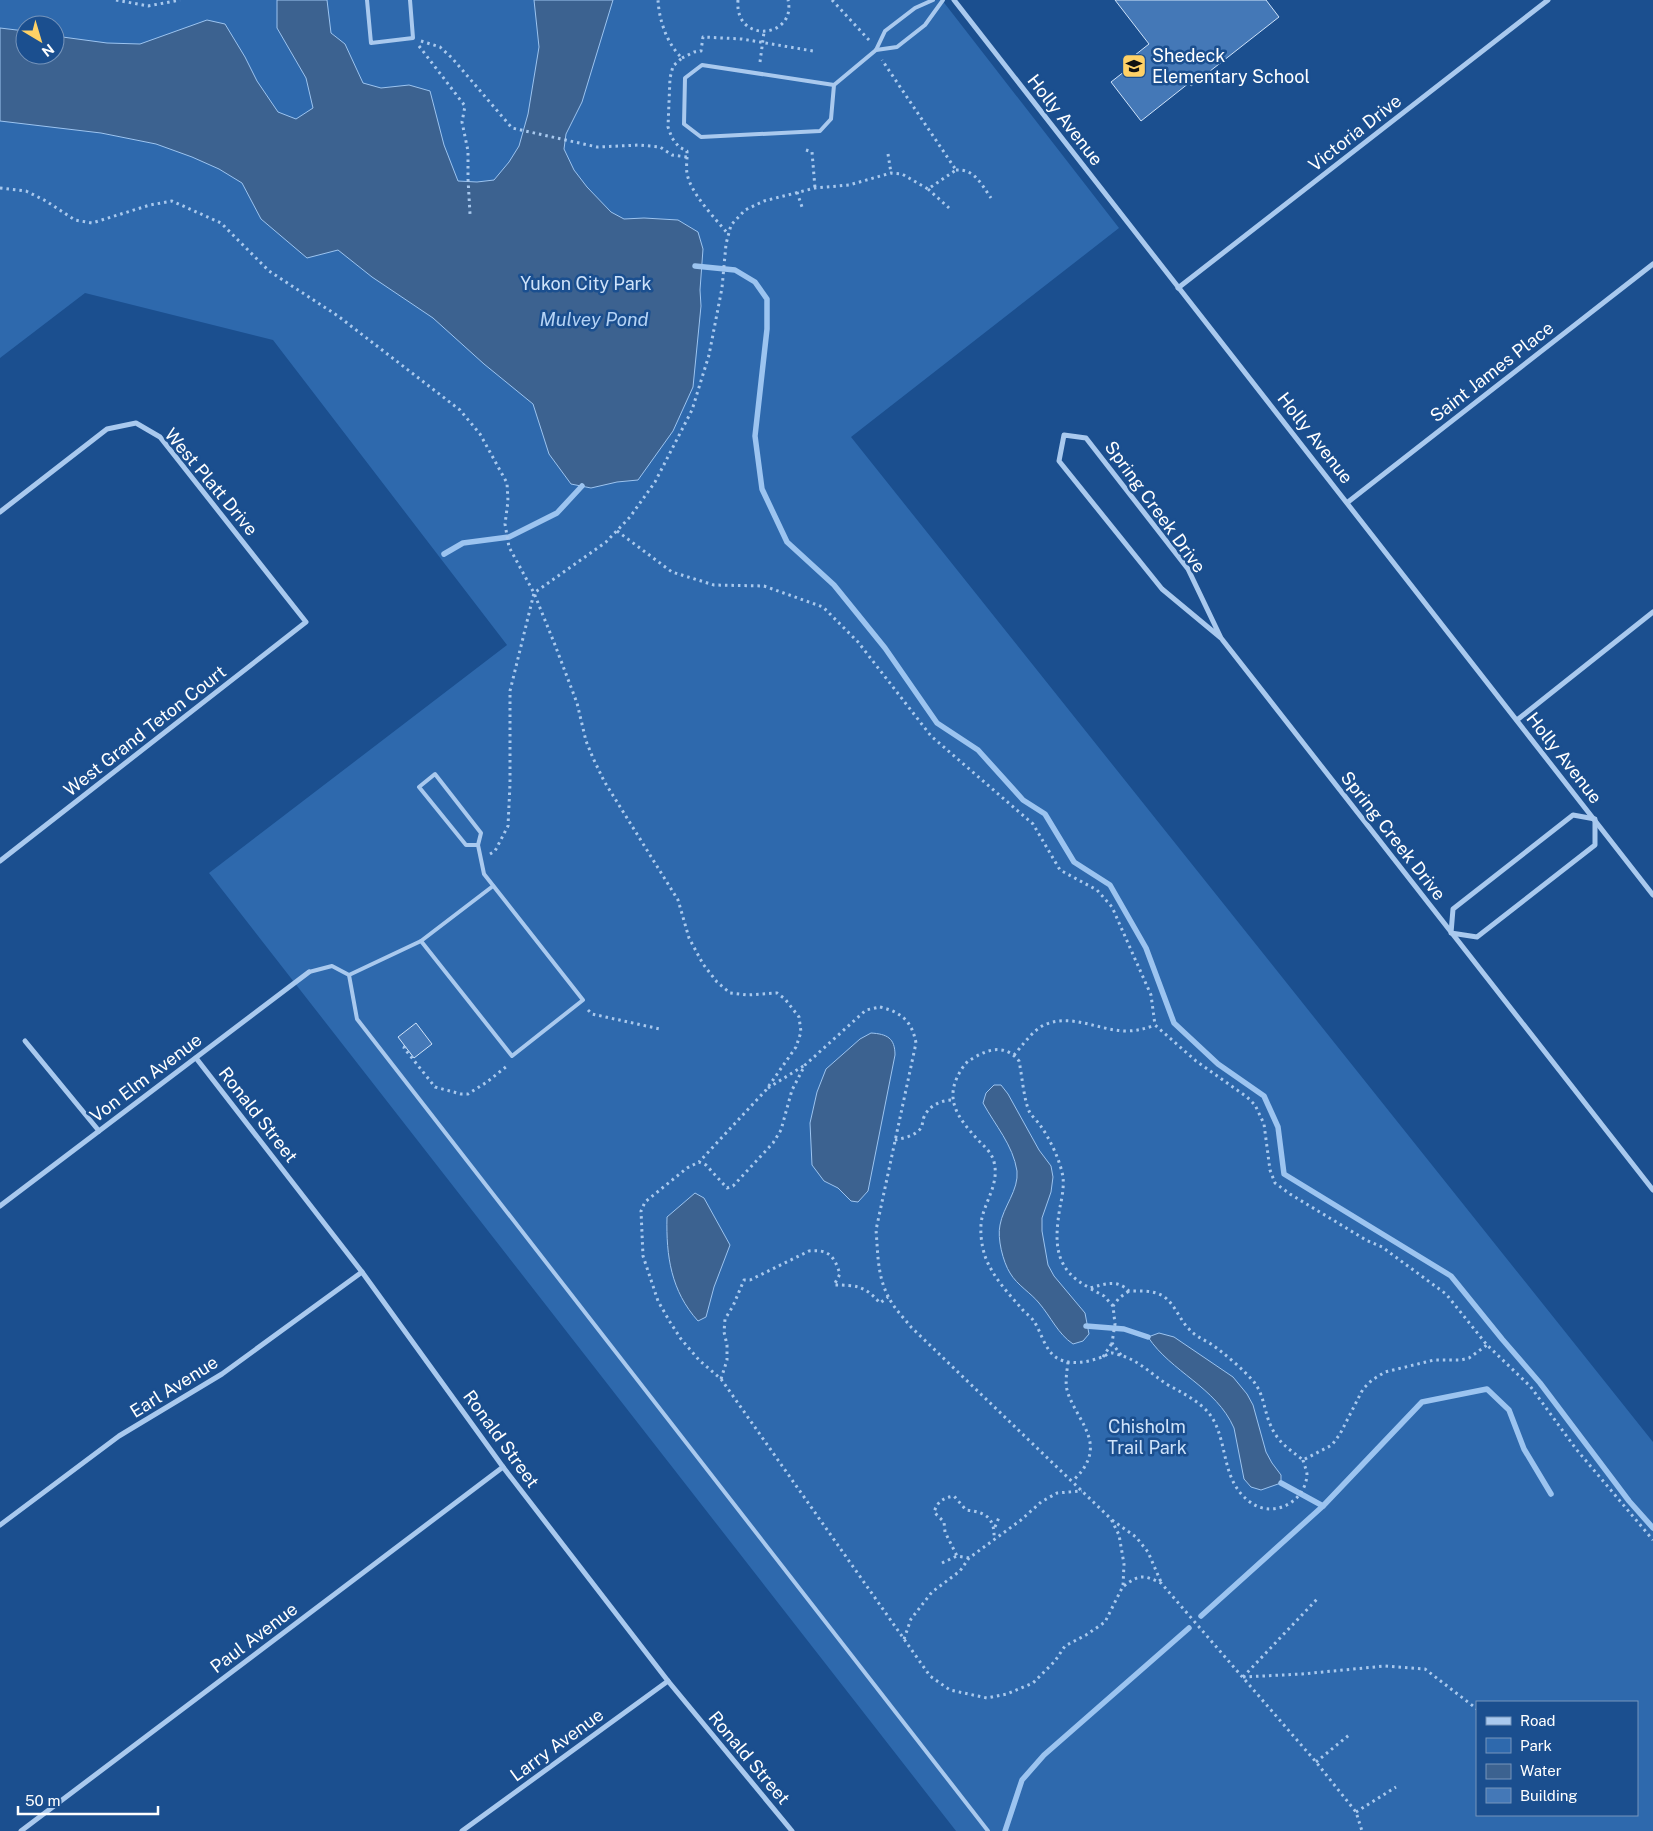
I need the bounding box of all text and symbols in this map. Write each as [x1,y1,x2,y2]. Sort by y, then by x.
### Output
north arrow [15,15,65,65]
text: N [39,41,57,60]
place label: Shedeck Elementary School [1152,45,1310,87]
school or university icon: Shedeck Elementary School [1121,53,1147,79]
street label: Holly Avenue [1023,70,1107,169]
street label: Victoria Drive [1304,90,1405,175]
park label: Yukon City Park [520,273,652,294]
water label: Mulvey Pond [539,308,649,330]
street label: Saint James Place [1426,317,1558,426]
street label: Holly Avenue [1273,388,1357,487]
street label: West Platt Drive [160,424,262,540]
street label: Spring Creek Drive [1101,437,1210,577]
street label: West Grand Teton Court [59,661,230,800]
street label: Holly Avenue [1522,708,1606,807]
street label: Spring Creek Drive [1337,767,1450,904]
street label: Von Elm Avenue [86,1029,206,1126]
street label: Ronald Street [215,1063,302,1166]
street label: Earl Avenue [126,1351,222,1422]
street label: Ronald Street [459,1386,544,1491]
park label: Chisholm Trail Park [1107,1416,1187,1458]
street label: Paul Avenue [206,1598,301,1677]
legend [1476,1701,1638,1816]
street label: Larry Avenue [506,1704,607,1785]
street label: Ronald Street [704,1707,794,1808]
text: Road [1520,1712,1556,1729]
text: Park [1520,1737,1552,1754]
text: Water [1520,1762,1562,1779]
scale bar [18,1784,158,1816]
text: Building [1520,1787,1578,1804]
text: 50 m [25,1792,60,1809]

